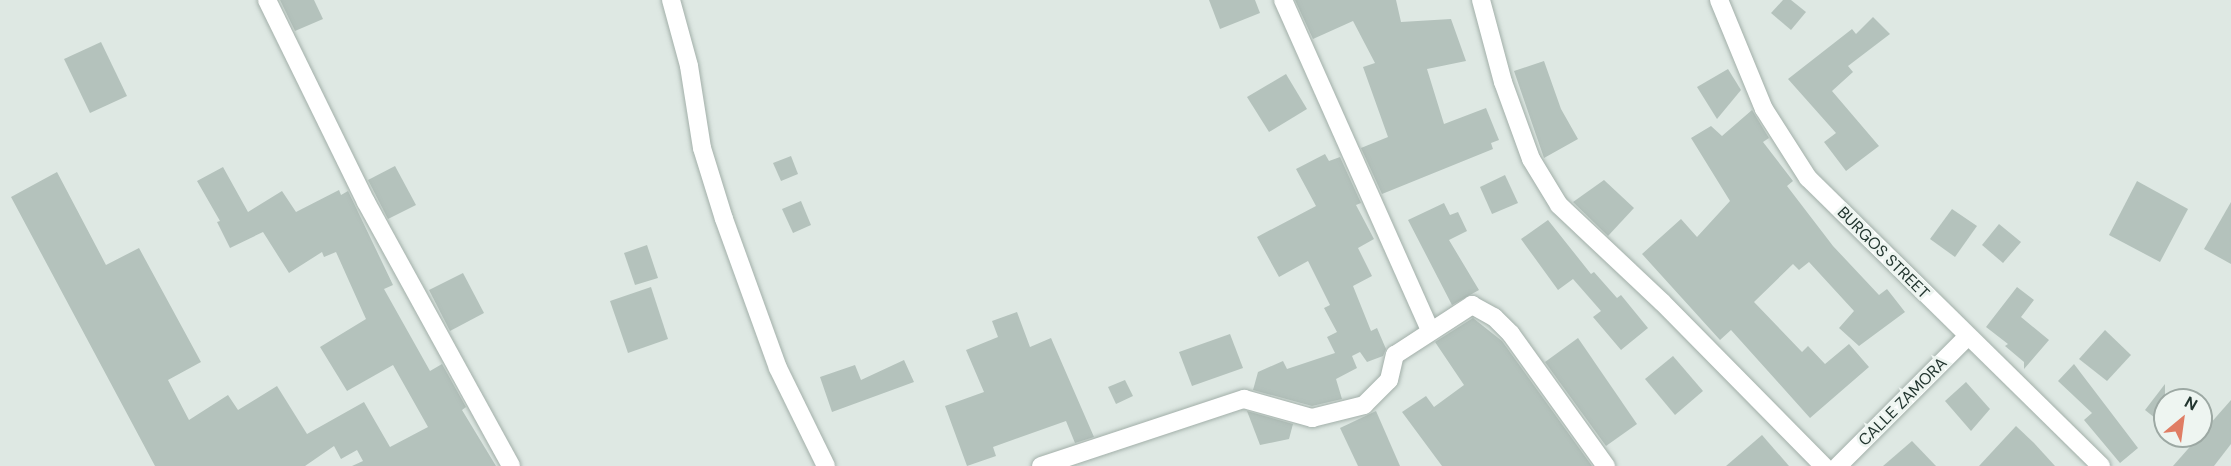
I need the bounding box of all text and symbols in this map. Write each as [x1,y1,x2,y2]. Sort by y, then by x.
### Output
street label: BURGOS STREET [1833,203,1933,303]
street label: CALLE ZAMORA [1855,354,1951,450]
north arrow [2153,388,2213,448]
text: N [2181,392,2201,416]

